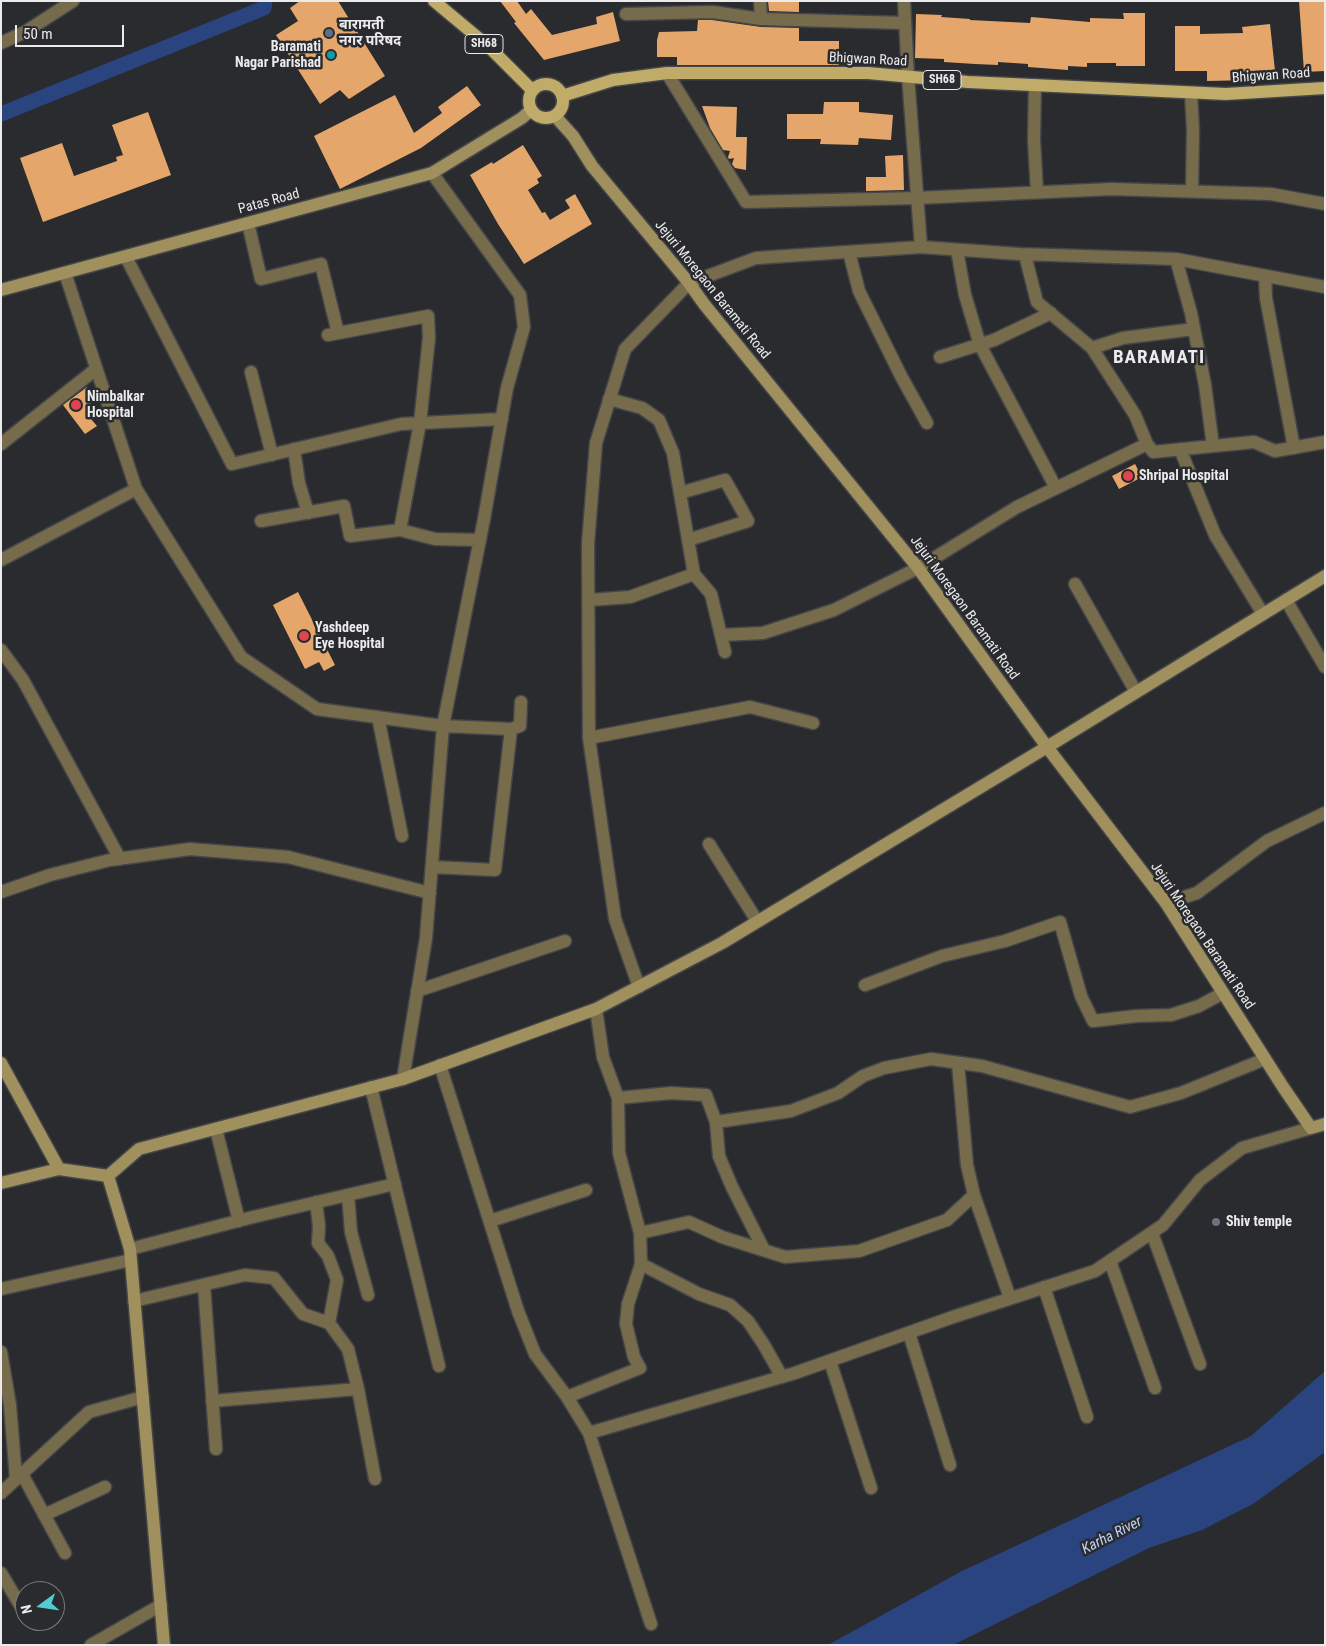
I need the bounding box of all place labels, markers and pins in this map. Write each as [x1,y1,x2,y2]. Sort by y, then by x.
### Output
place label: बारामती नगर परिषद [339,17,401,49]
marker: बारामती नगर परिषद [323,27,335,39]
place label: Baramati Nagar Parishad [235,39,321,72]
marker: Baramati Nagar Parishad [325,49,337,61]
place label: Nimbalkar Hospital [87,389,144,422]
marker: Nimbalkar Hospital [69,398,83,412]
place label: Shripal Hospital [1139,468,1229,484]
marker: Shripal Hospital [1121,469,1135,483]
place label: Yashdeep Eye Hospital [315,620,385,652]
marker: Yashdeep Eye Hospital [297,629,311,643]
place label: Shiv temple [1226,1214,1292,1230]
marker: Shiv temple [1210,1216,1222,1228]

